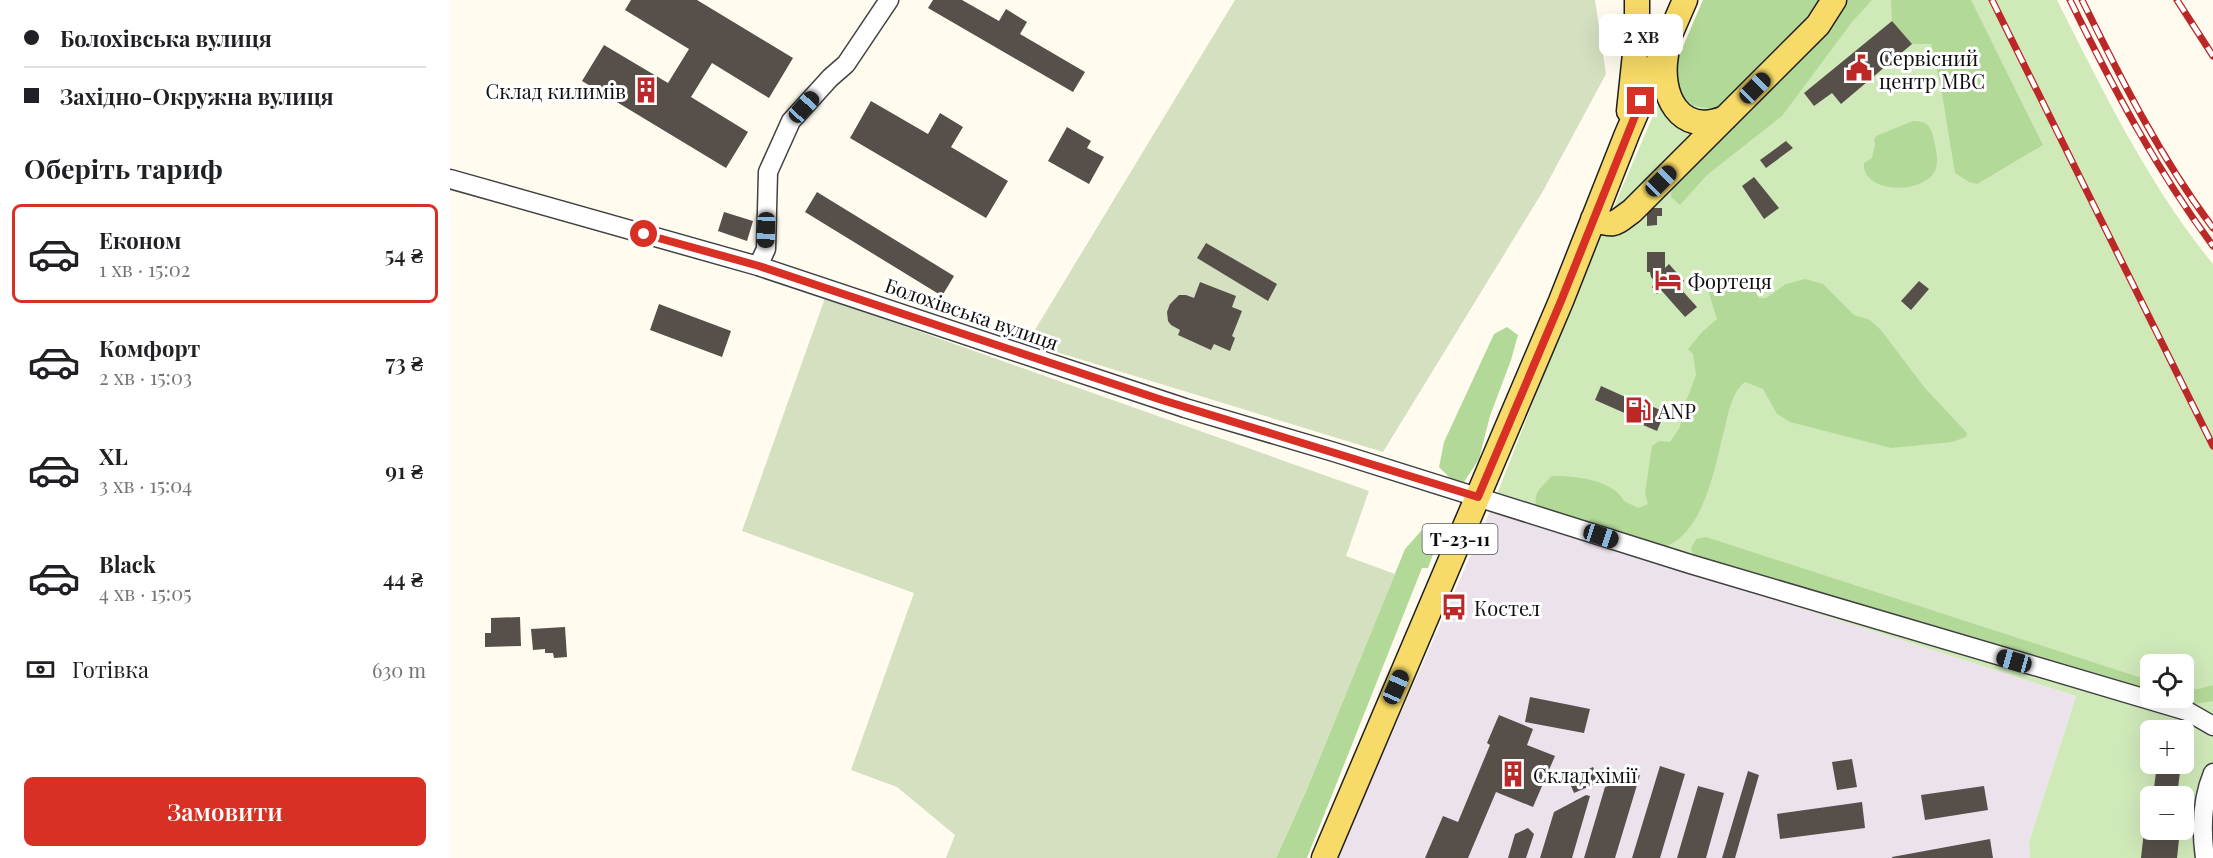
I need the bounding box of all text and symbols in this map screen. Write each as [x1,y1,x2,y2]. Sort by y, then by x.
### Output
callout: 2 хв [1599,14,1683,56]
text: 2 хв [1623,21,1659,48]
text: Болохівська вулиця [60,23,272,53]
place label: Сервісний центр МВС [1879,44,1985,94]
public building icon: Сервісний центр МВС [1844,53,1874,83]
car [1736,69,1774,107]
building icon: Склад килимів [631,75,661,105]
place label: Склад килимів [485,77,626,104]
text: Західно-Окружна вулиця [60,81,334,111]
route end [1627,87,1654,114]
car [785,88,823,126]
text: Оберіть тариф [24,150,223,186]
car [1642,162,1680,200]
car [756,212,776,248]
route start [630,220,657,247]
text: Економ [99,225,181,255]
icon: car [27,227,81,281]
text: 54 ₴ [385,239,423,269]
text: 1 хв · 15:02 [99,255,190,282]
hotel icon: Фортеця [1653,265,1683,295]
place label: Фортеця [1688,267,1772,294]
street label: Болохівська вулиця [882,271,1063,355]
text: Комфорт [99,333,200,363]
icon: car [27,335,81,389]
text: 73 ₴ [385,347,423,377]
text: 2 хв · 15:03 [99,363,192,390]
fuel station icon: ANP [1623,395,1653,425]
place label: ANP [1657,397,1696,424]
text: XL [99,441,128,471]
icon: car [27,443,81,497]
text: 91 ₴ [385,455,423,485]
text: 3 хв · 15:04 [99,471,192,498]
car [1581,522,1621,550]
road number: Т-23-11 [1422,524,1498,554]
text: Black [99,549,156,579]
icon: car [27,551,81,605]
text: 44 ₴ [383,563,423,593]
text: 4 хв · 15:05 [99,579,191,606]
bus stop icon: Костел [1439,592,1469,622]
place label: Костел [1474,594,1540,621]
car [1994,647,2034,675]
icon: cash [24,653,57,686]
text: Готівка [72,654,149,684]
map controls [2140,654,2194,840]
button: locate [2140,654,2194,708]
text: 630 m [372,656,426,683]
car [1380,667,1412,707]
button: + [2140,720,2194,774]
building icon: Склад хімії [1498,759,1528,789]
place label: Склад хімії [1533,761,1638,788]
button: Замовити [24,777,426,846]
button: − [2140,786,2194,840]

